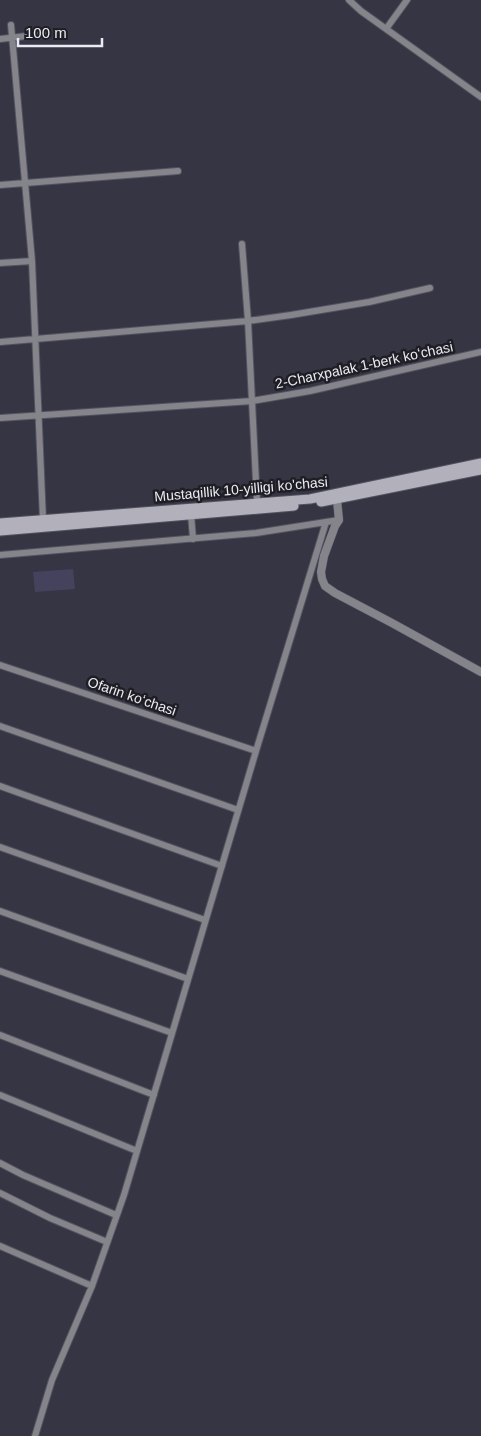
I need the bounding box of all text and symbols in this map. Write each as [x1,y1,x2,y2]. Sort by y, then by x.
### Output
scale bar [18,15,101,47]
text: 100 m [25,24,67,41]
street label: 2-Charxpalak 1-berk koʻchasi [274,338,454,392]
street label: Mustaqillik 10-yilligi ko'chasi [154,473,328,505]
street label: Ofarin koʻchasi [86,673,178,719]

